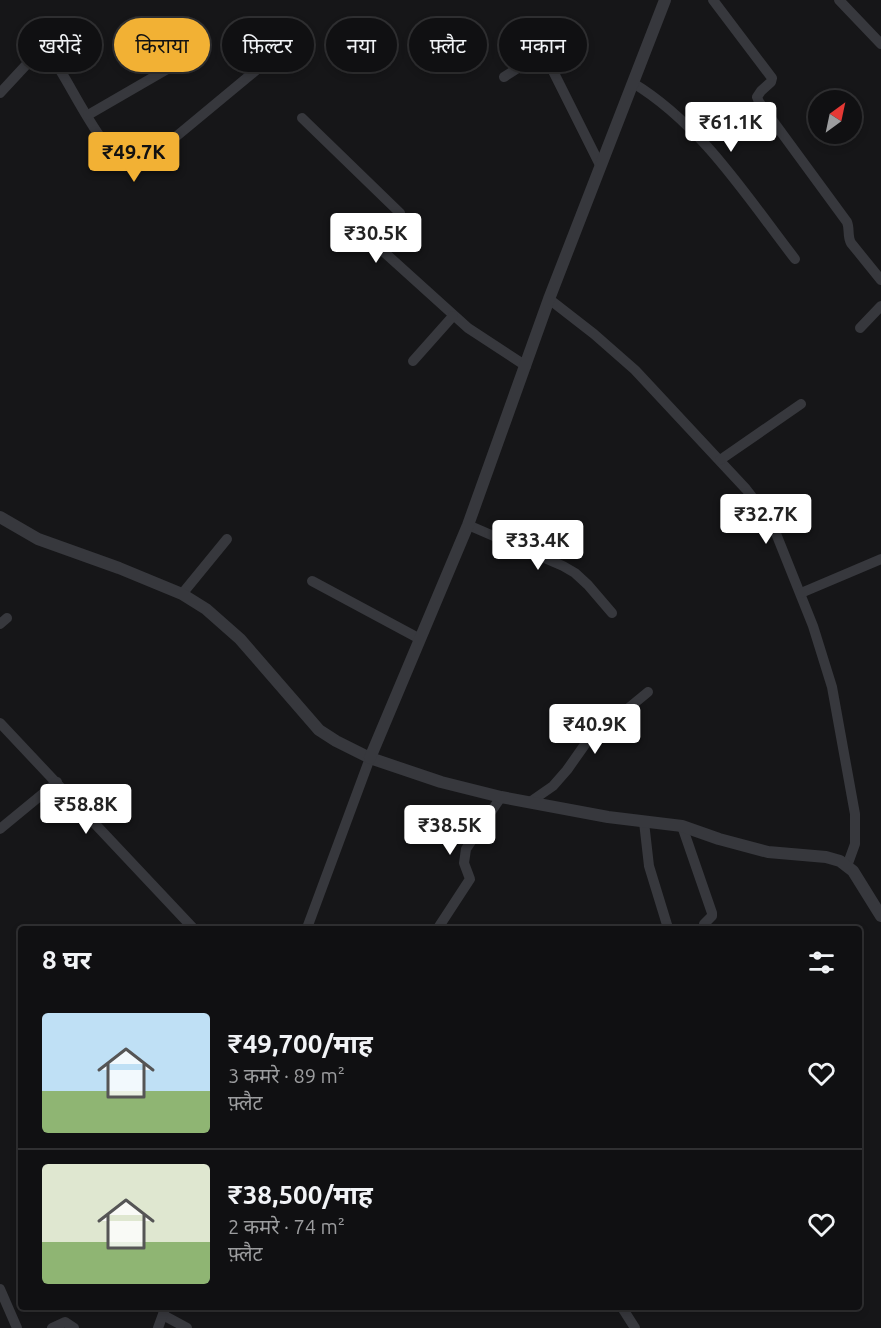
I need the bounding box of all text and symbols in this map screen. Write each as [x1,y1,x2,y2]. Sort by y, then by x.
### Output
chip: खरीदें [18,18,102,72]
chip: किराया [114,18,210,72]
chip: फ़िल्टर [222,18,314,72]
chip: नया [326,18,397,72]
chip: फ़्लैट [409,18,487,72]
chip: मकान [499,18,587,72]
north arrow [808,90,862,144]
map controls [808,90,862,144]
pin: ₹61.1K [682,102,780,153]
text: ₹61.1K [699,110,763,133]
pin: ₹49.7K [85,132,183,183]
text: ₹49.7K [102,140,166,163]
pin: ₹30.5K [327,213,425,264]
text: ₹30.5K [344,221,408,244]
pin: ₹32.7K [717,494,815,545]
text: ₹32.7K [734,502,798,525]
pin: ₹33.4K [489,520,587,571]
text: ₹33.4K [506,528,570,551]
pin: ₹40.9K [546,704,644,755]
text: ₹40.9K [563,712,627,735]
pin: ₹58.8K [37,784,135,835]
text: ₹58.8K [54,792,118,815]
pin: ₹38.5K [401,805,499,856]
text: ₹38.5K [418,813,482,836]
text: 8 घर [42,945,91,974]
icon: filters [805,946,838,979]
text: ₹49,700/माह [228,1029,373,1058]
icon: home [90,1037,162,1109]
icon: heart [805,1057,838,1090]
text: 3 कमरे · 89 m² [228,1064,345,1087]
text: फ़्लैट [228,1091,263,1114]
text: ₹38,500/माह [228,1180,373,1209]
icon: home [90,1188,162,1260]
icon: heart [805,1208,838,1241]
text: 2 कमरे · 74 m² [228,1215,345,1238]
text: फ़्लैट [228,1242,263,1265]

